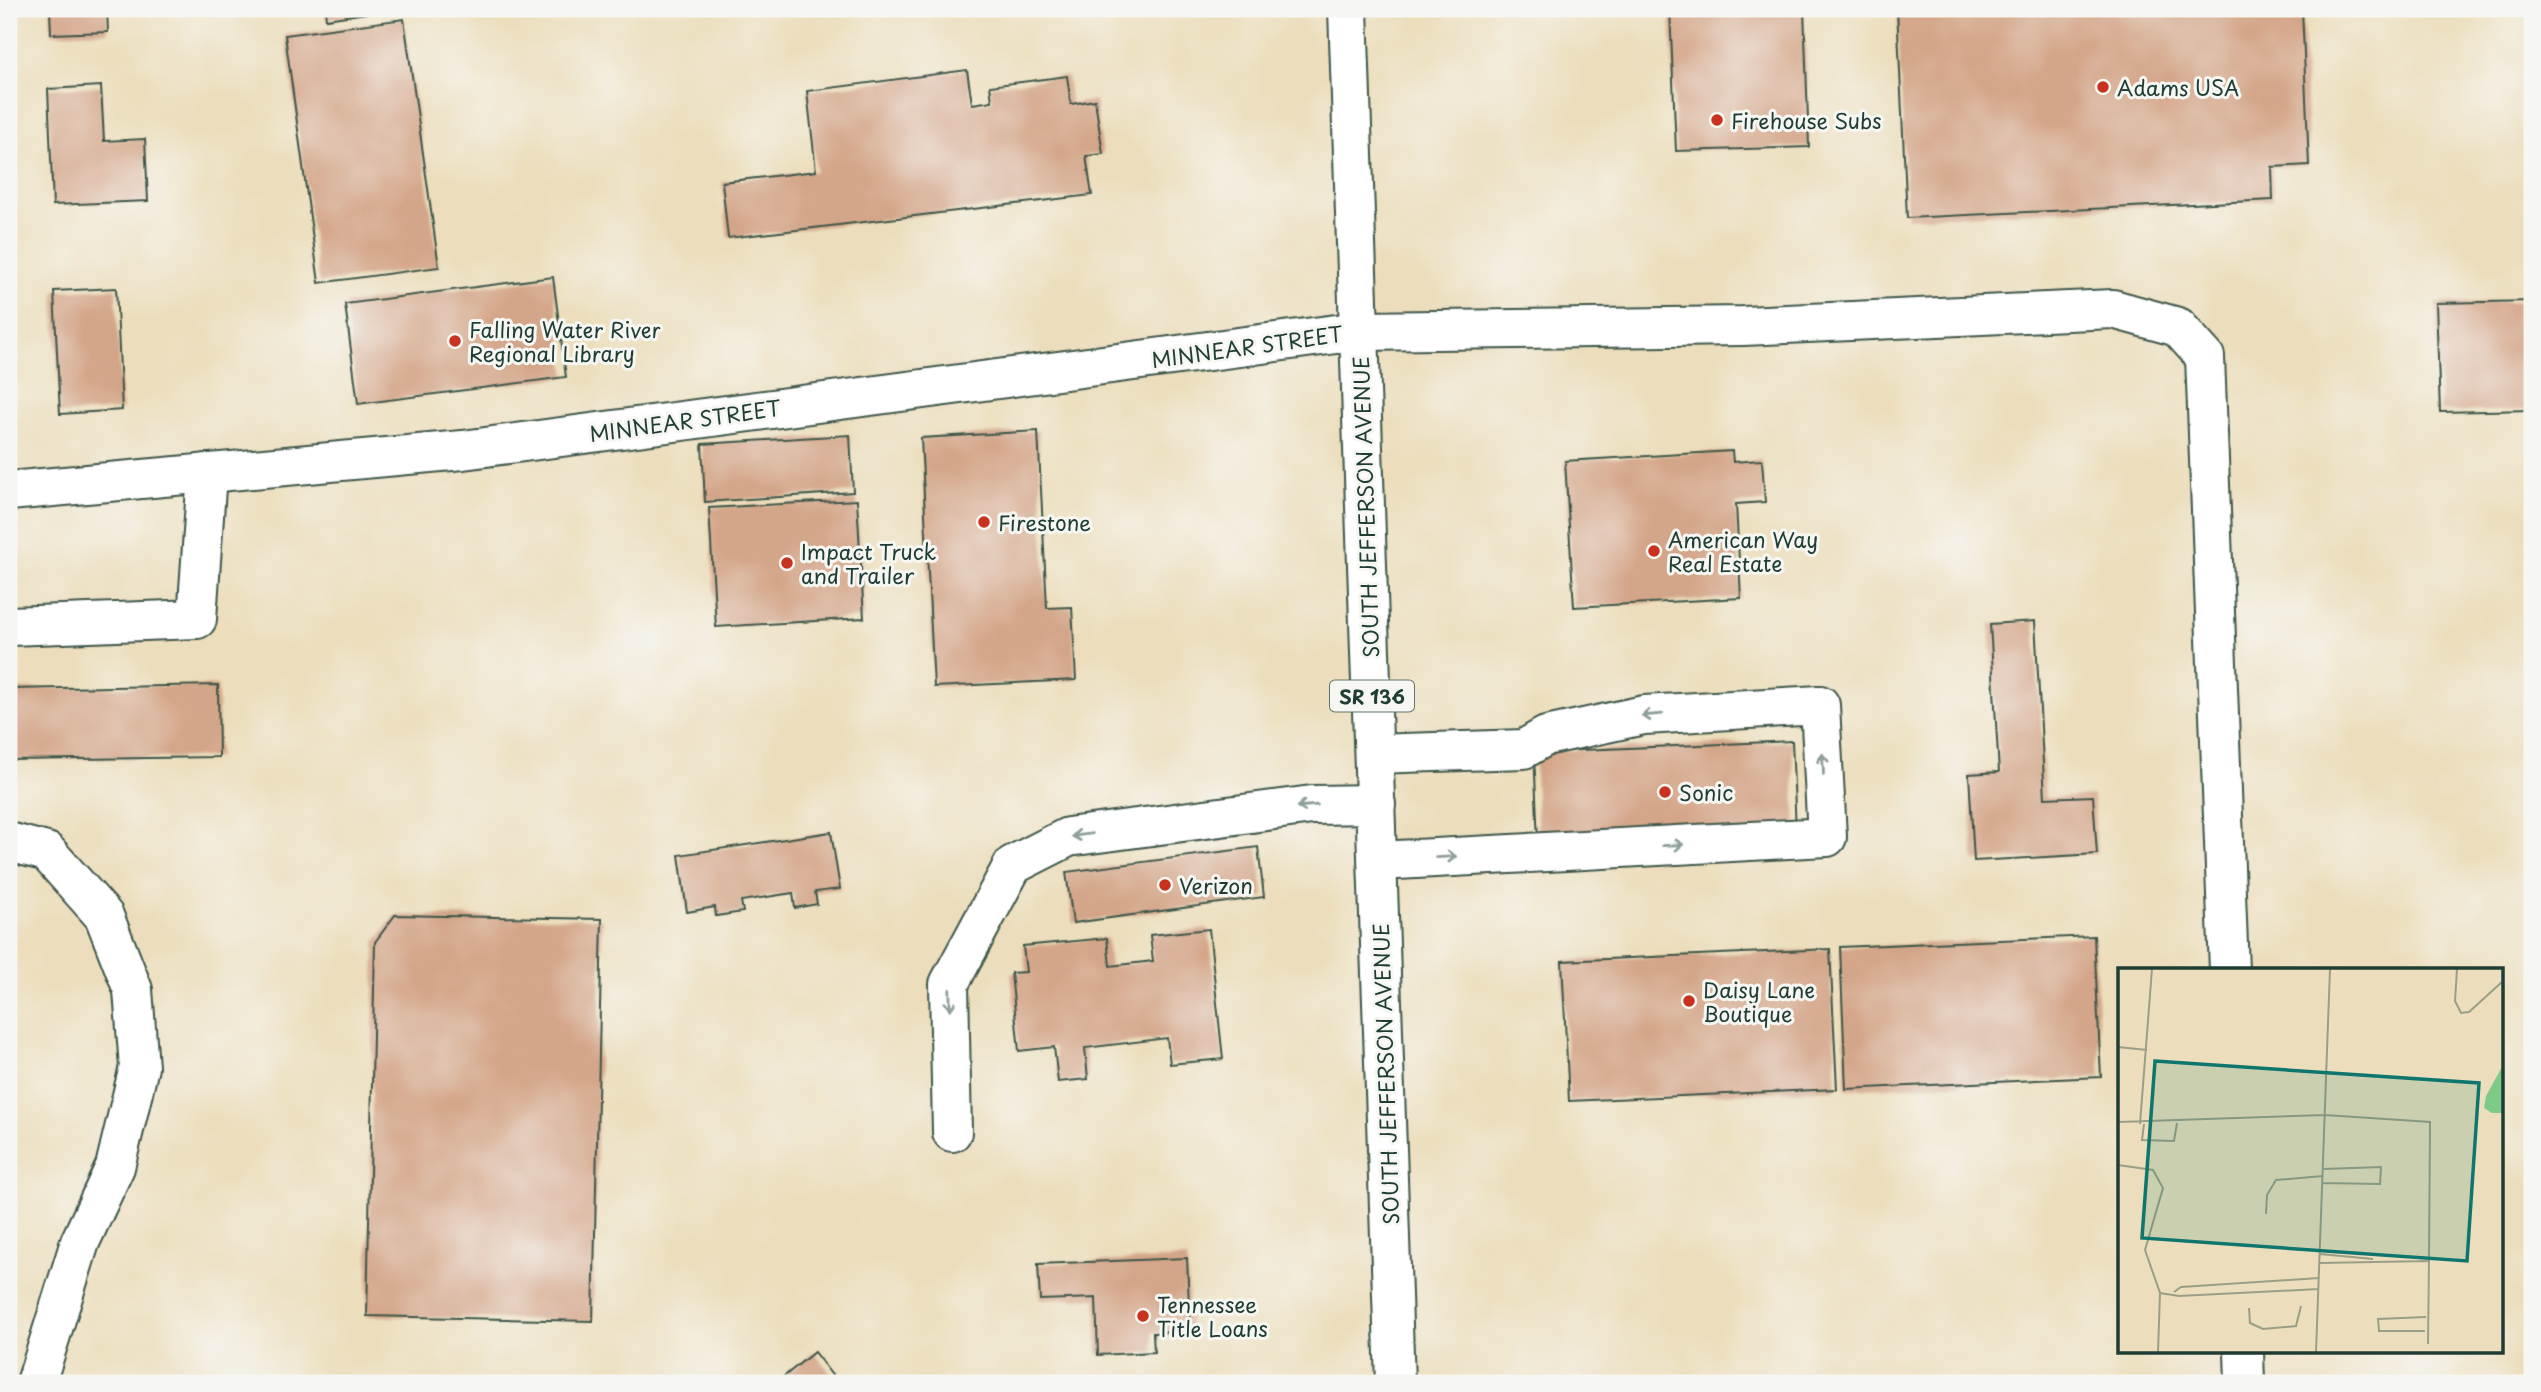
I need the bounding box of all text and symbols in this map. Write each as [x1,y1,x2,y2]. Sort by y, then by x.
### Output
place label: Adams USA [2117,71,2239,103]
marker: Adams USA [2095,79,2111,95]
place label: Firehouse Subs [1731,104,1882,136]
marker: Firehouse Subs [1709,112,1725,128]
place label: Falling Water River Regional Library [469,313,661,369]
street label: MINNEAR STREET [1149,317,1345,375]
marker: Falling Water River Regional Library [447,333,463,349]
street label: SOUTH JEFFERSON AVENUE [1344,356,1386,658]
street label: MINNEAR STREET [587,391,783,449]
place label: Firestone [998,506,1091,538]
marker: Firestone [976,514,992,530]
place label: American Way Real Estate [1668,523,1818,579]
place label: Impact Truck and Trailer [801,535,937,591]
marker: American Way Real Estate [1646,543,1662,559]
marker: Impact Truck and Trailer [779,555,795,571]
road number: SR 136 [1330,680,1414,712]
one-way arrow [1641,709,1664,722]
one-way arrow [1817,753,1830,776]
place label: Sonic [1679,776,1733,808]
marker: Sonic [1657,784,1673,800]
one-way arrow [1297,800,1319,813]
one-way arrow [1071,828,1094,841]
one-way arrow [1661,839,1684,852]
one-way arrow [1434,850,1456,863]
place label: Verizon [1179,869,1253,901]
marker: Verizon [1157,877,1173,893]
street label: SOUTH JEFFERSON AVENUE [1364,923,1406,1225]
inset map [2118,968,2502,1354]
place label: Daisy Lane Boutique [1703,973,1815,1029]
one-way arrow [943,989,956,1012]
marker: Daisy Lane Boutique [1681,993,1697,1009]
place label: Tennessee Title Loans [1157,1288,1268,1344]
marker: Tennessee Title Loans [1135,1308,1151,1324]

